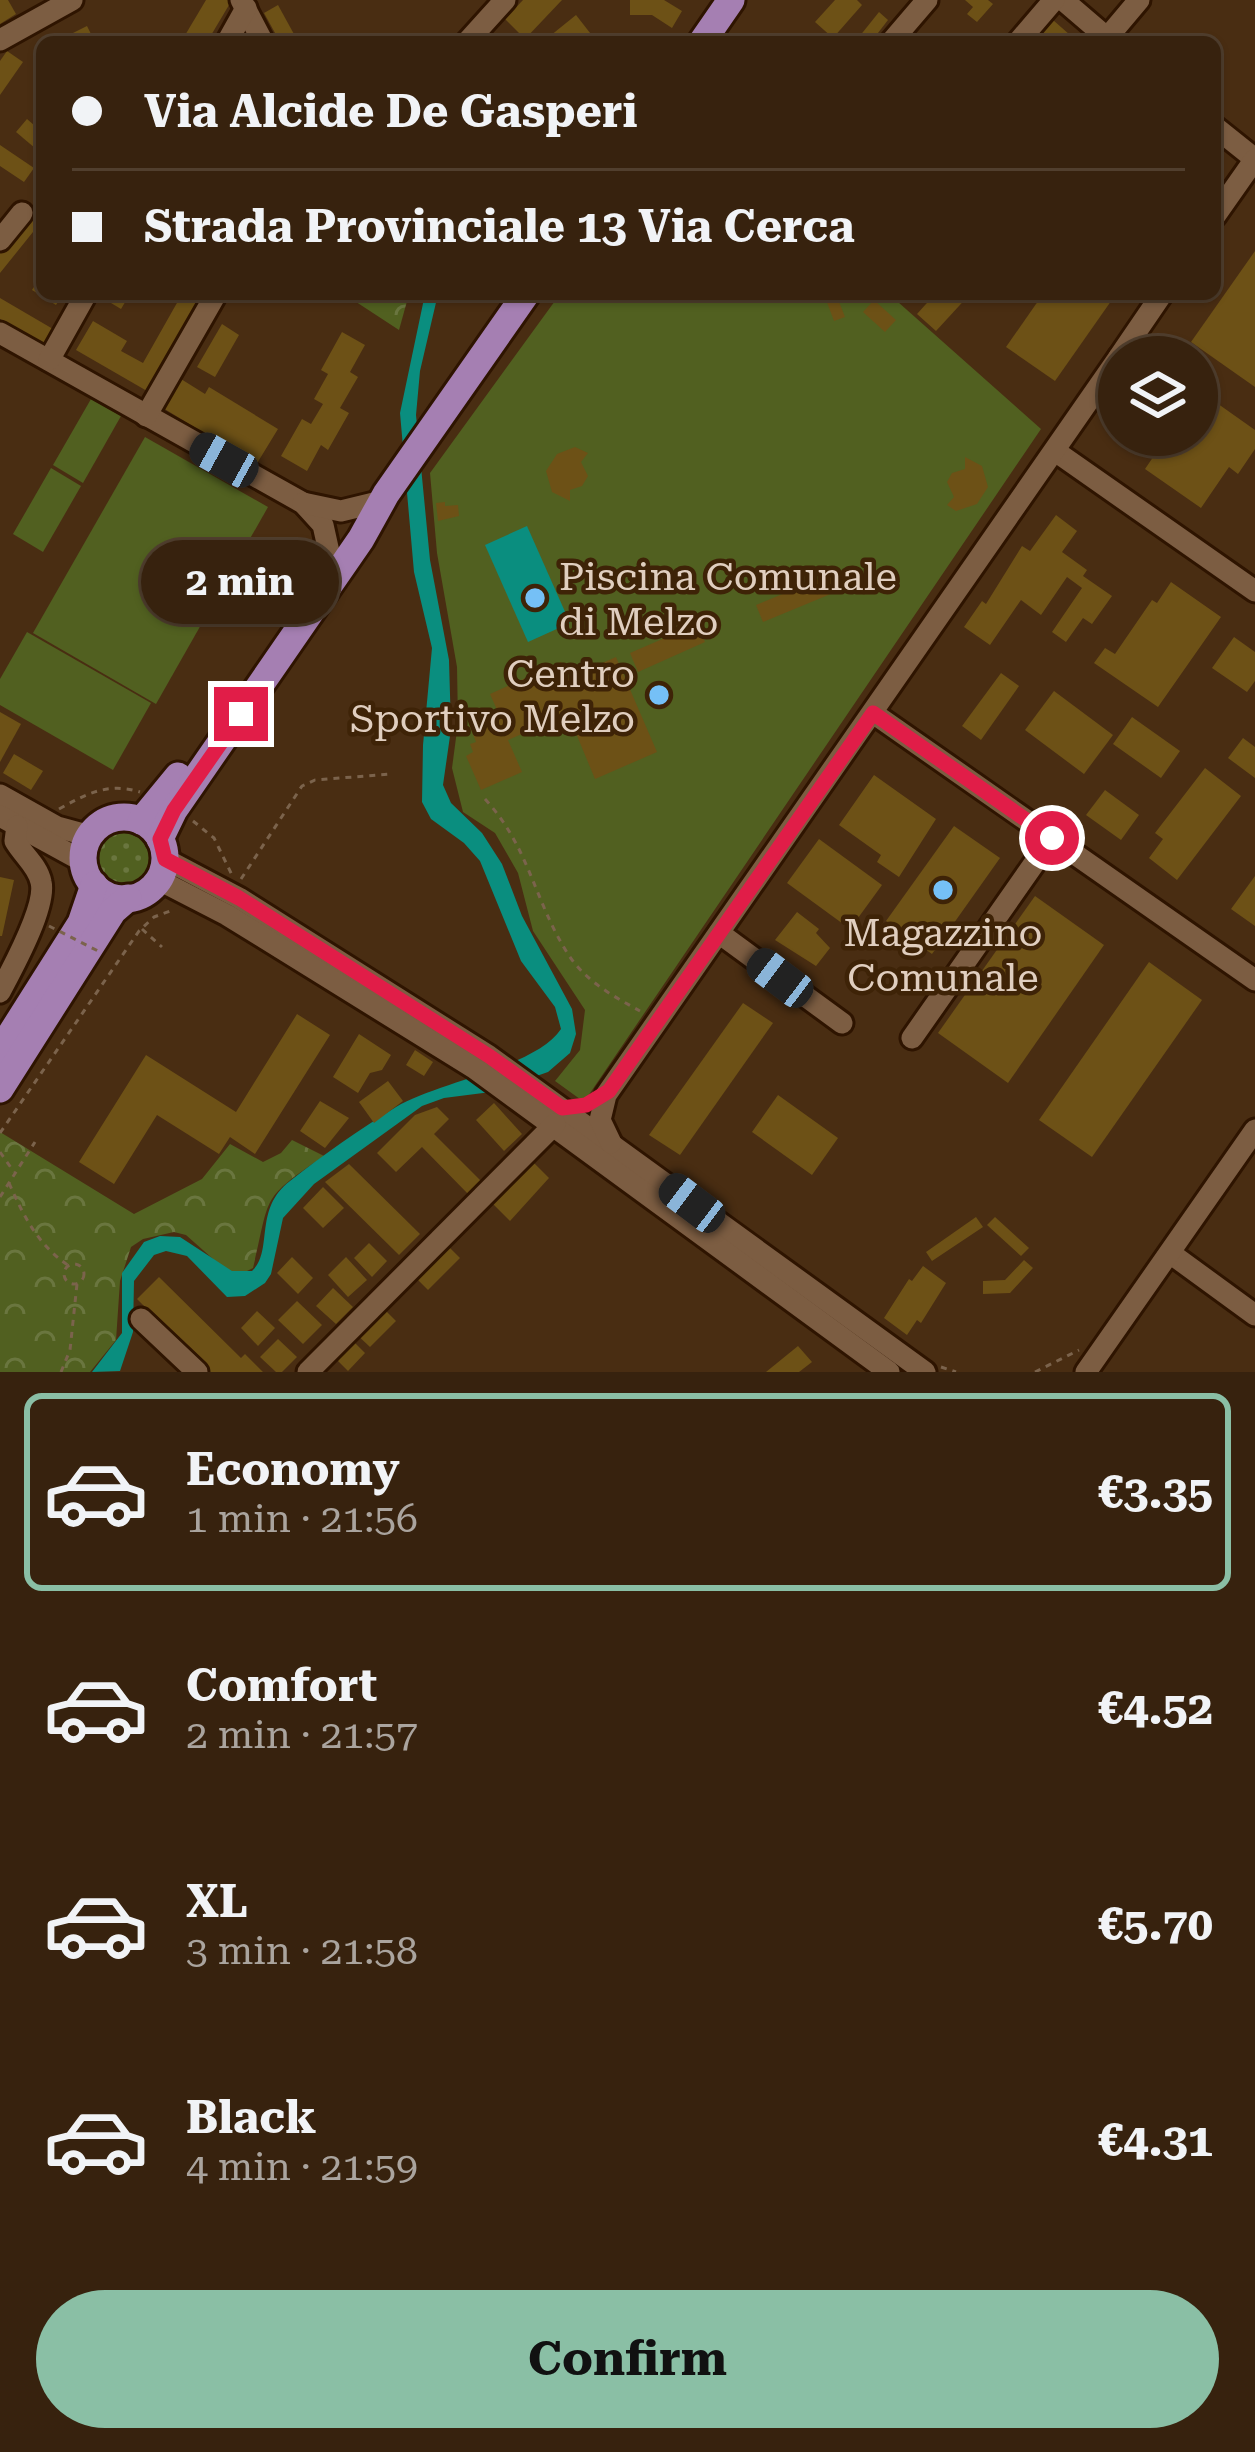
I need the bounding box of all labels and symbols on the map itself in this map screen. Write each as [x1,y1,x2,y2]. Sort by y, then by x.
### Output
car [184,427,264,493]
callout: 2 min [142,540,340,624]
place label: Piscina Comunale di Melzo [559,554,897,645]
marker: Piscina Comunale di Melzo [522,585,548,611]
place label: Centro Sportivo Melzo [350,651,635,742]
marker: Centro Sportivo Melzo [646,682,672,708]
route end [214,687,268,741]
route start [1025,811,1079,865]
marker: Magazzino Comunale [930,877,956,903]
place label: Magazzino Comunale [843,910,1043,1001]
car [740,942,820,1014]
car [652,1167,732,1239]

